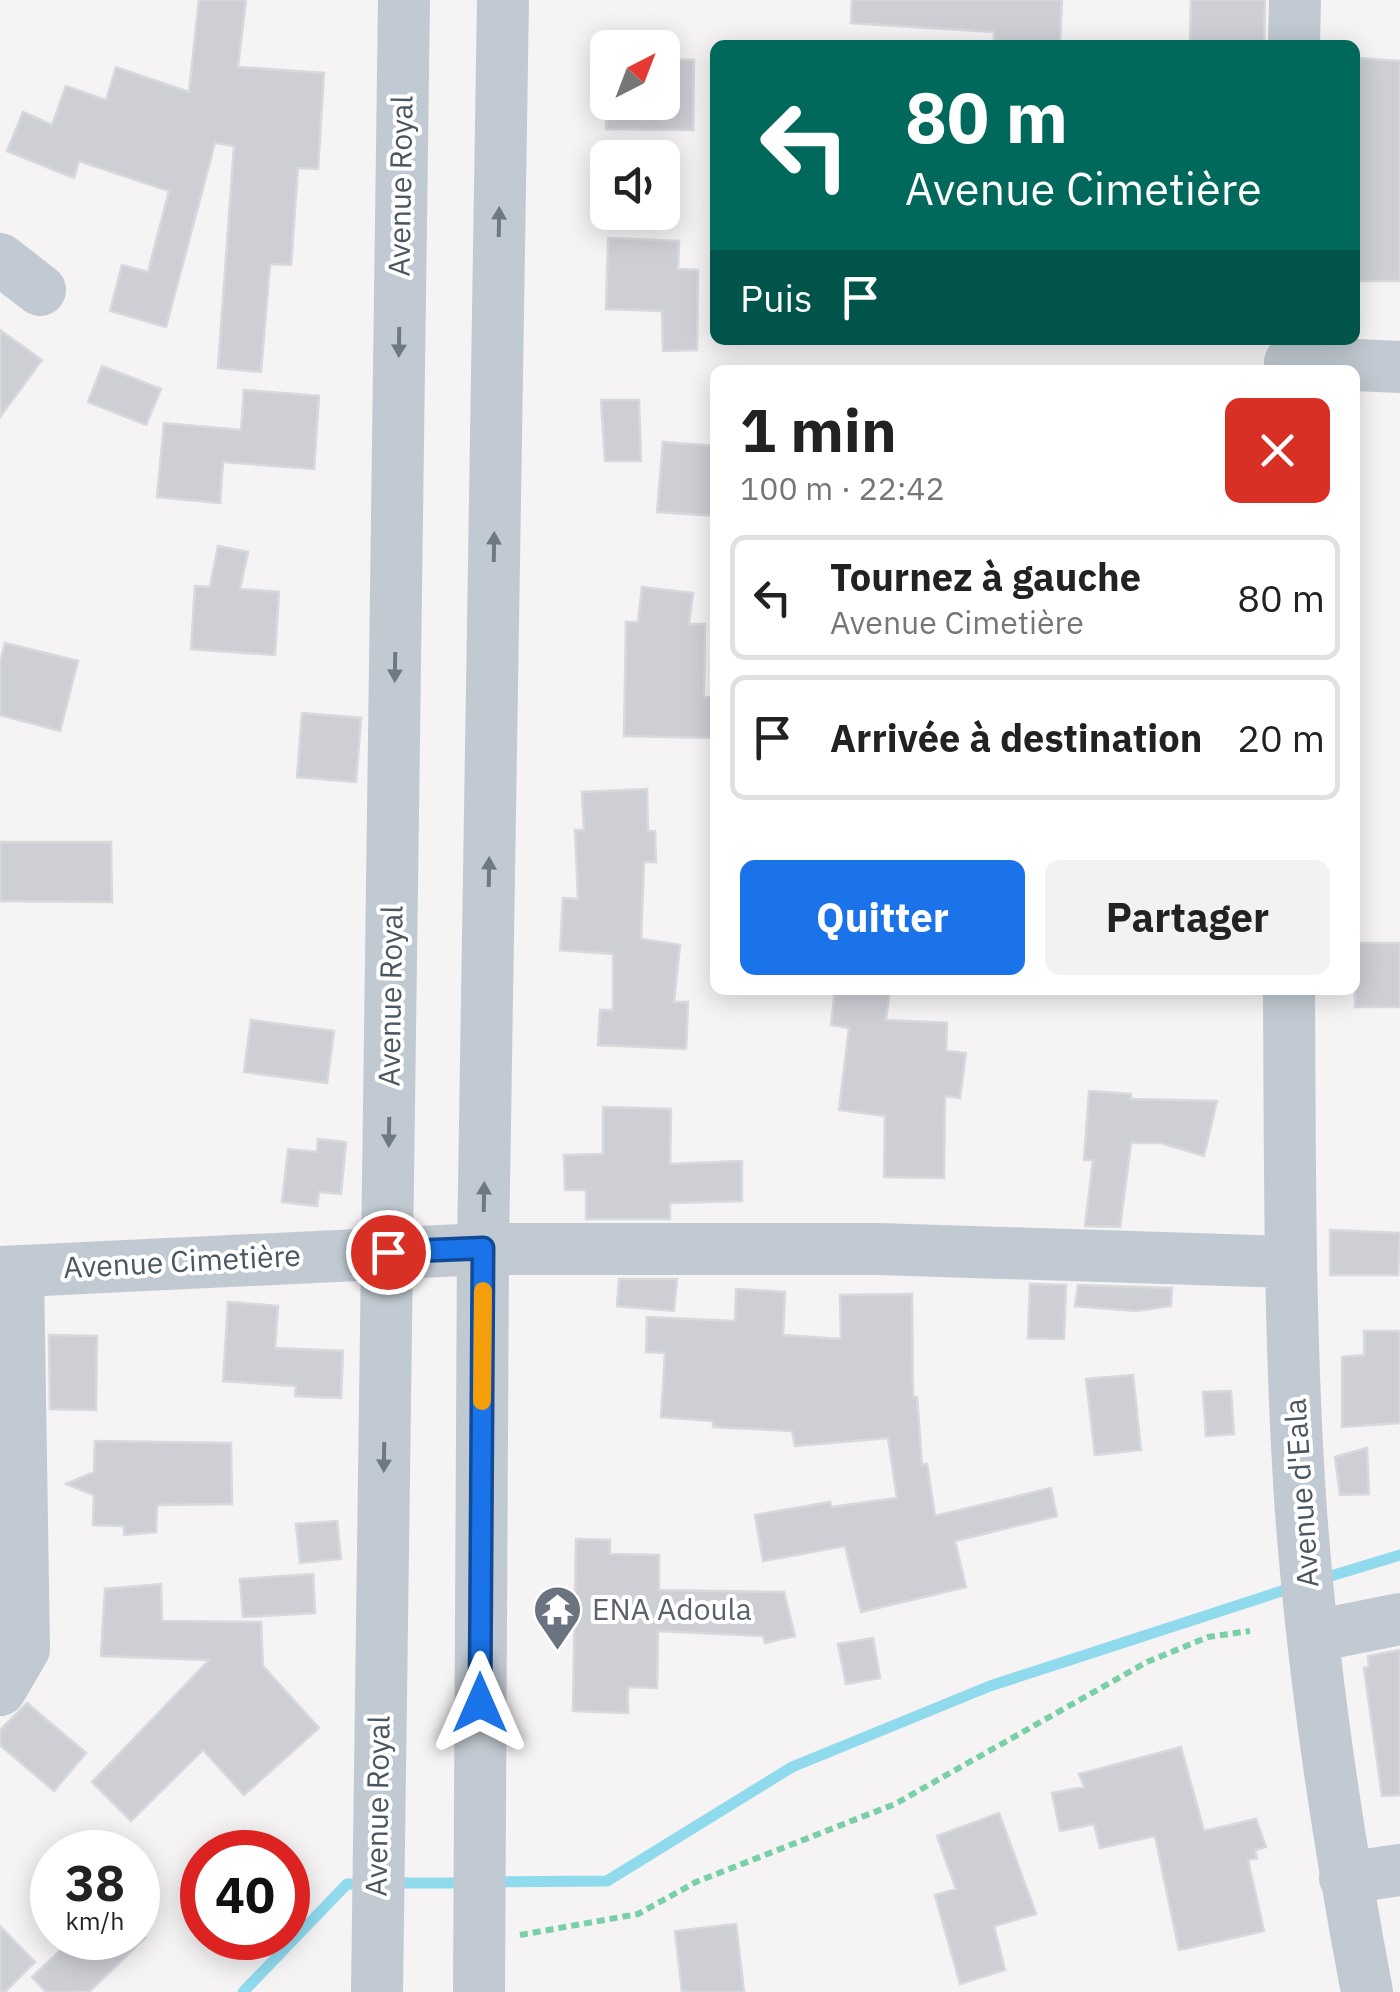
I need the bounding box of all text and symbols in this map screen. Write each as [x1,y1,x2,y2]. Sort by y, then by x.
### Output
north arrow [590,30,680,120]
map controls [590,30,680,230]
text: 80 m [905,71,1068,162]
icon: left [740,80,870,210]
street label: Avenue Royal [378,95,421,277]
button: sound [590,140,680,230]
text: Avenue Cimetière [905,159,1262,217]
one-way arrow [492,205,508,237]
icon: arrive [833,270,888,325]
text: Puis [740,273,813,322]
one-way arrow [391,327,407,359]
text: 1 min [740,390,897,469]
button: close [1225,398,1330,503]
text: 100 m · 22:42 [740,467,945,509]
one-way arrow [487,530,503,562]
text: Tournez à gauche [830,552,1141,601]
icon: left [745,570,800,625]
text: 80 m [1237,573,1325,622]
text: Avenue Cimetière [830,601,1084,643]
one-way arrow [387,652,403,684]
icon: arrive [745,710,800,765]
text: Arrivée à destination [830,713,1202,762]
text: 20 m [1237,713,1325,762]
one-way arrow [481,855,497,887]
button: Quitter [740,860,1025,975]
button: Partager [1045,860,1330,975]
street label: Avenue Royal [368,905,411,1087]
one-way arrow [381,1117,397,1149]
one-way arrow [476,1180,492,1212]
pin [346,1210,431,1295]
icon: arrive [361,1225,416,1280]
street label: Avenue Cimetière [62,1235,302,1286]
street label: Avenue d'Eala [1274,1397,1327,1589]
one-way arrow [376,1442,392,1474]
temple icon: ENA Adoula [531,1584,583,1652]
place label: ENA Adoula [592,1589,752,1628]
position arrow [428,1651,532,1755]
street label: Avenue Royal [355,1715,398,1897]
speed limit sign: 40 [180,1830,310,1960]
text: 38 [65,1850,125,1915]
text: km/h [66,1904,124,1937]

